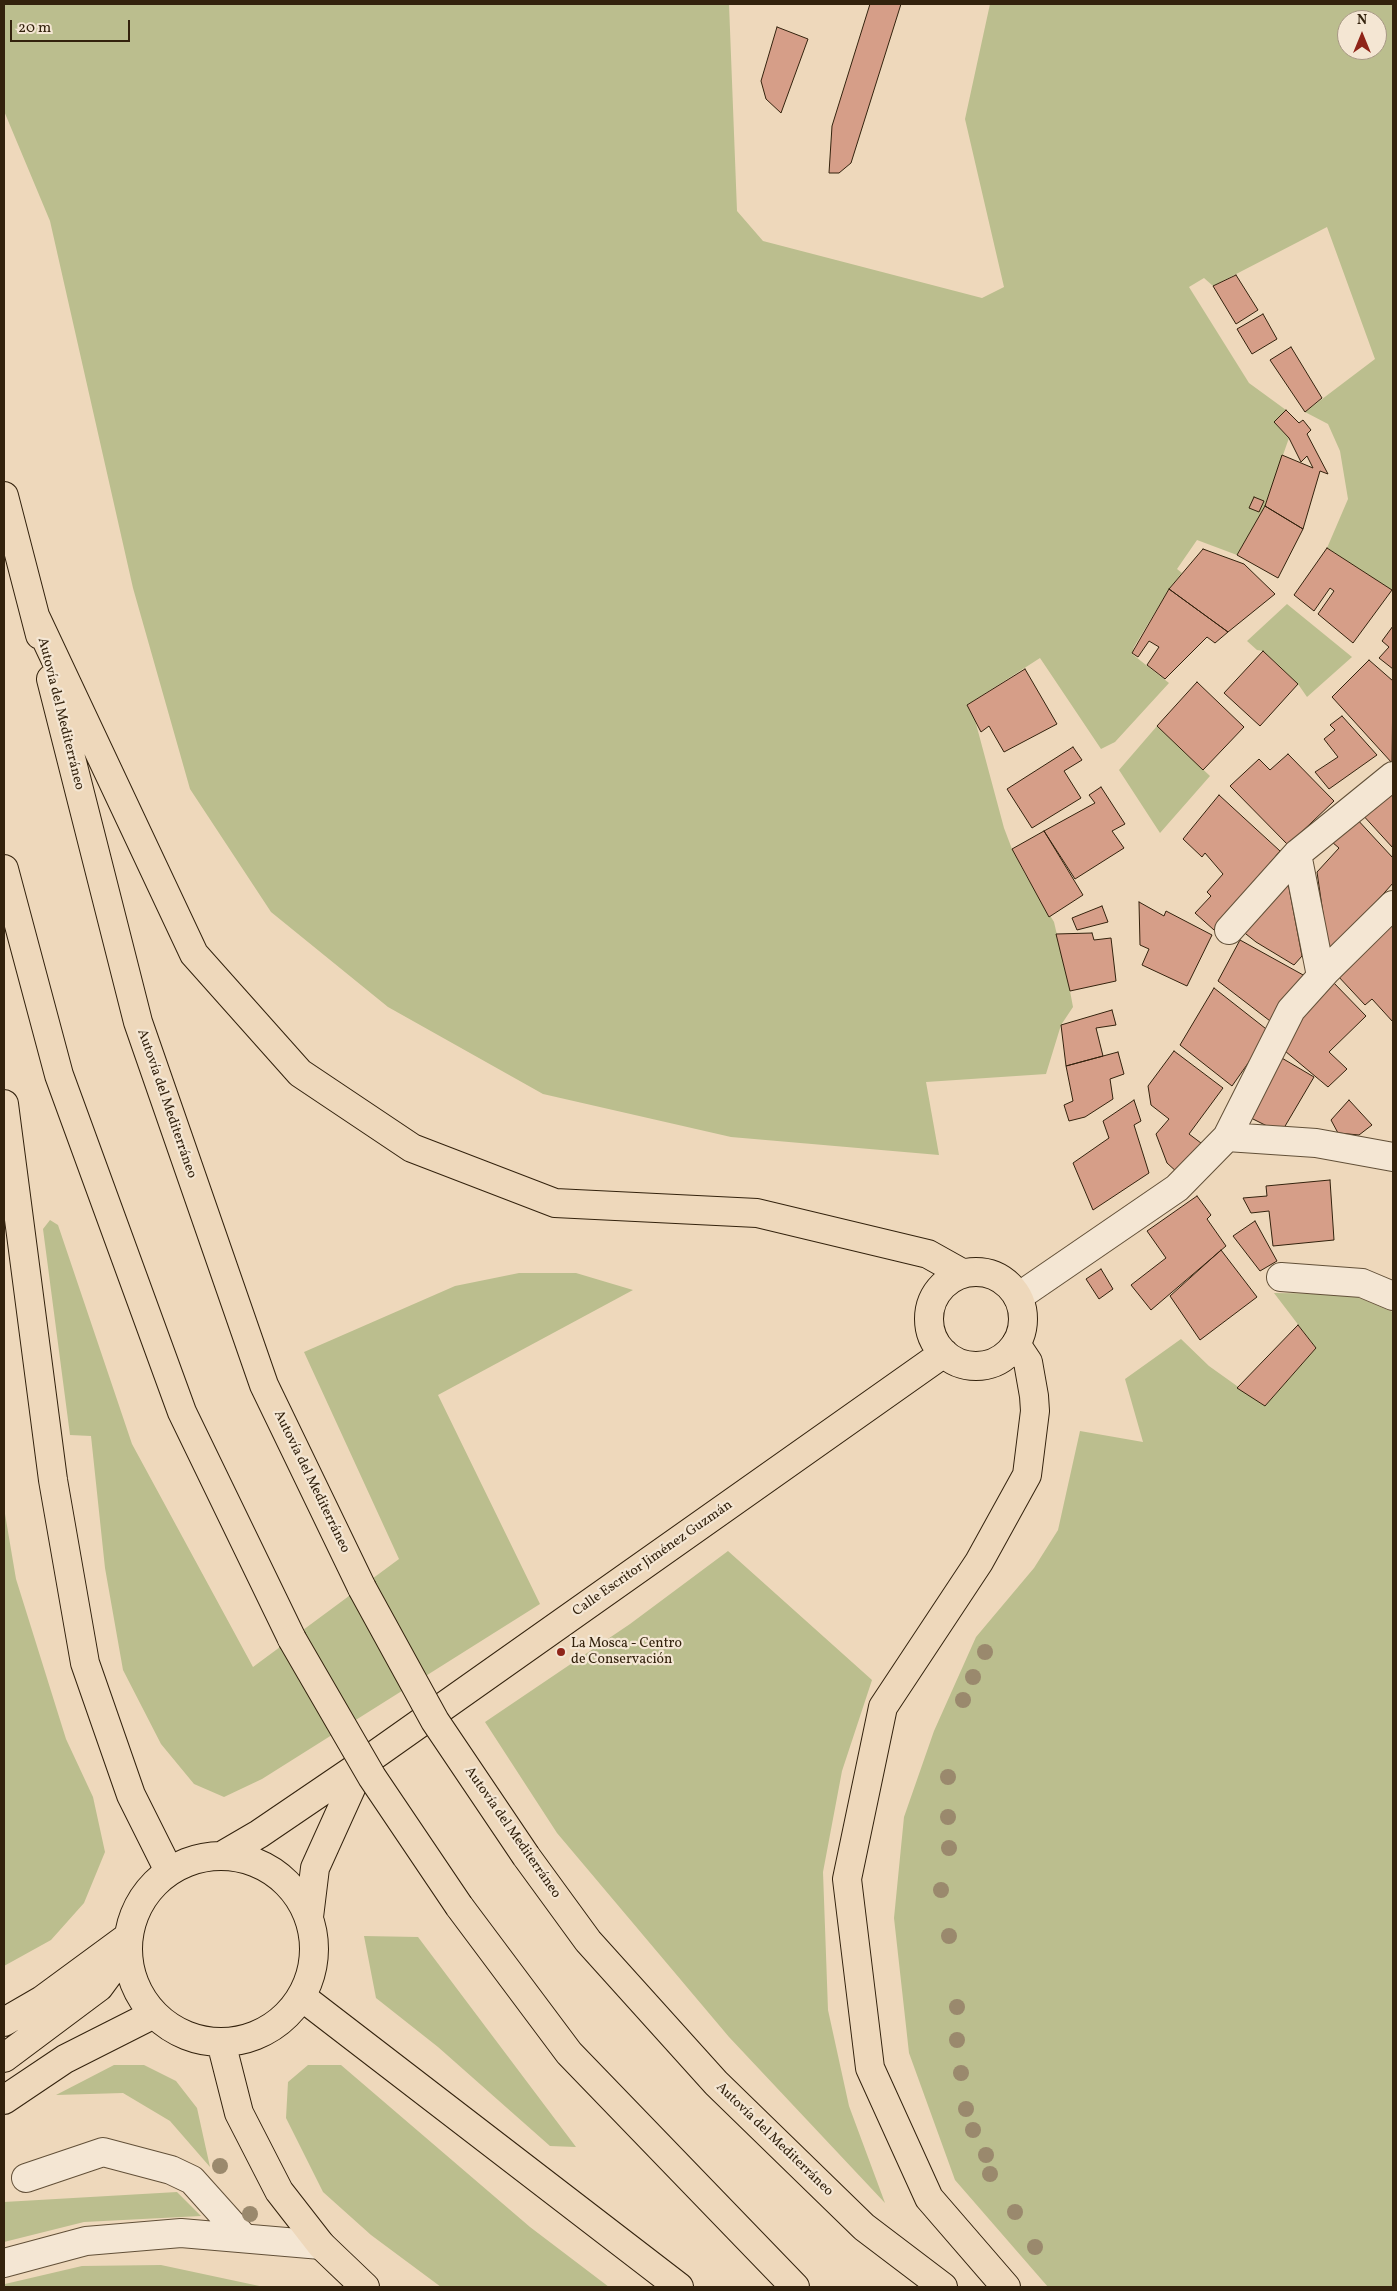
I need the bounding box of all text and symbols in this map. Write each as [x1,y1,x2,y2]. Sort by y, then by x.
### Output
scale bar [12,10,132,42]
north arrow [1337,10,1387,60]
text: N [1357,11,1367,30]
text: 20 m [18,18,51,39]
street label: Autovía del Mediterráneo [33,636,87,792]
street label: Autovía del Mediterráneo [133,1027,199,1181]
street label: Autovía del Mediterráneo [269,1408,353,1556]
street label: Calle Escritor Jiménez Guzmán [570,1497,736,1621]
place label: La Mosca - Centro de Conservación [571,1636,682,1668]
marker: La Mosca - Centro de Conservación [555,1646,567,1658]
street label: Autovía del Mediterráneo [460,1764,564,1902]
street label: Autovía del Mediterráneo [712,2080,836,2200]

